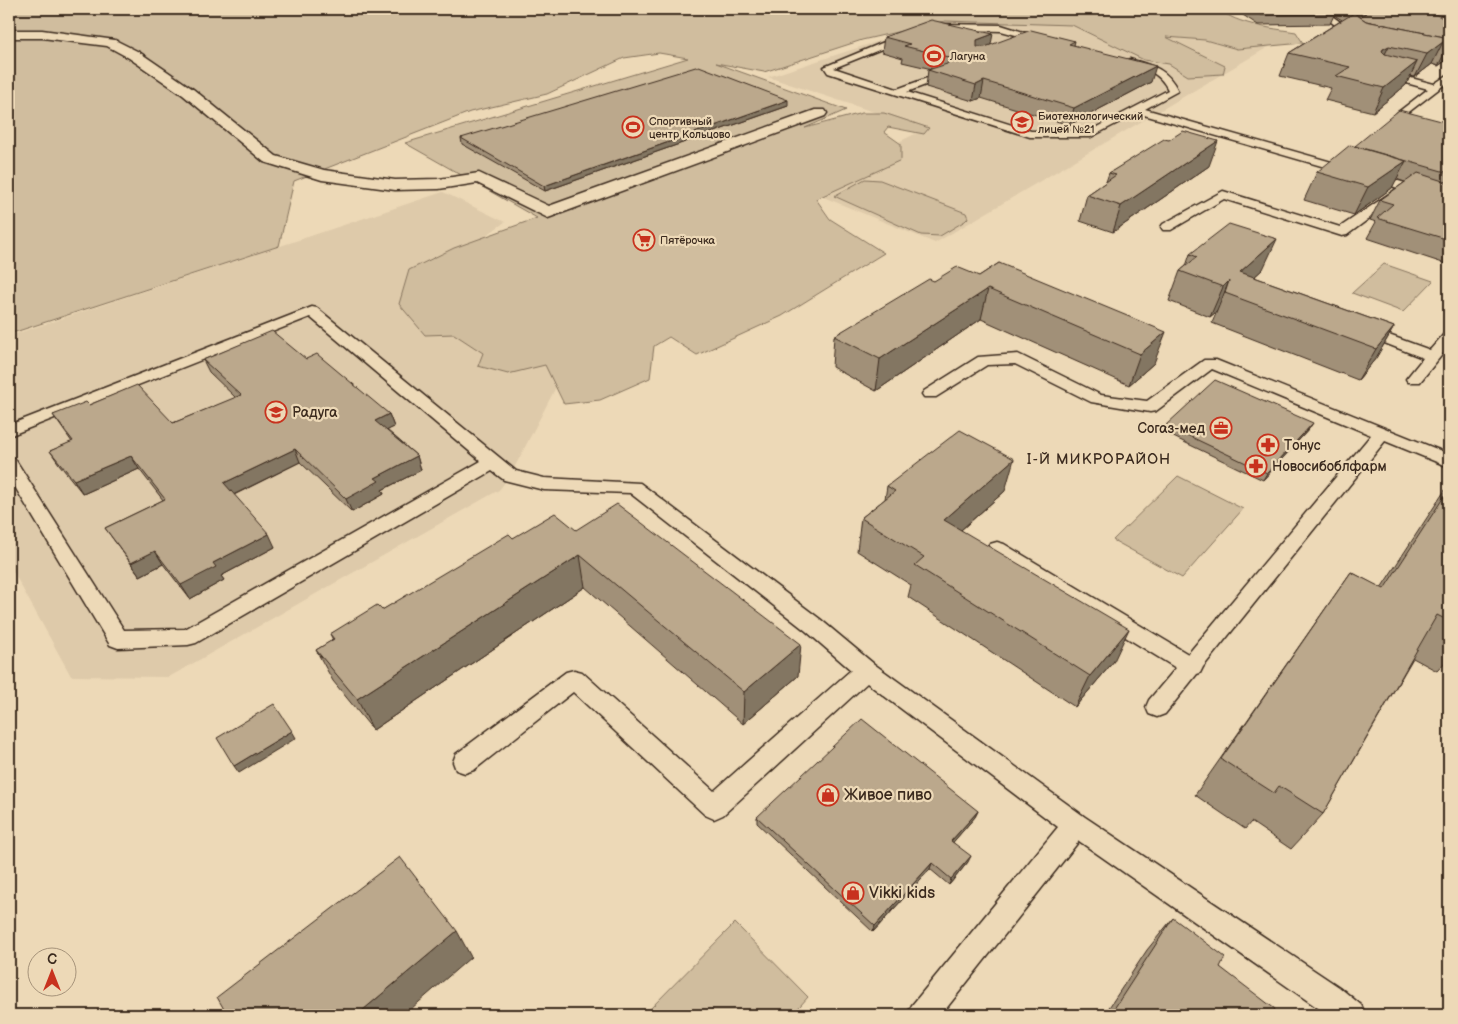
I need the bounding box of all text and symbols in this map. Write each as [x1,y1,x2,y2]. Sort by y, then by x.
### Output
sports icon: Лагуна [922,44,946,68]
place label: Лагуна [949,50,986,63]
school or university icon: Биотехнологический лицей №21 [1010,110,1034,134]
place label: Биотехнологический лицей №21 [1038,110,1143,136]
sports icon: Спортивный центр Кольцово [621,115,645,139]
place label: Спортивный центр Кольцово [649,115,731,141]
supermarket icon: Пятёрочка [632,228,656,252]
place label: Пятёрочка [660,234,716,247]
school or university icon: Радуга [264,400,288,424]
place label: Радуга [292,404,338,421]
office icon: Согаз-мед [1209,416,1233,440]
place label: Согаз-мед [1137,420,1205,437]
pharmacy icon: Тонус [1256,433,1280,457]
place label: Тонус [1284,437,1321,454]
district label: I-Й МИКРОРАЙОН [1027,450,1171,469]
pharmacy icon: Новосибоблфарм [1244,454,1268,478]
place label: Новосибоблфарм [1272,458,1387,475]
shop icon: Живое пиво [816,783,840,807]
place label: Живое пиво [844,786,932,805]
shop icon: Vikki kids [841,881,865,905]
place label: Vikki kids [869,884,935,903]
north arrow [28,946,78,996]
text: С [47,951,57,968]

